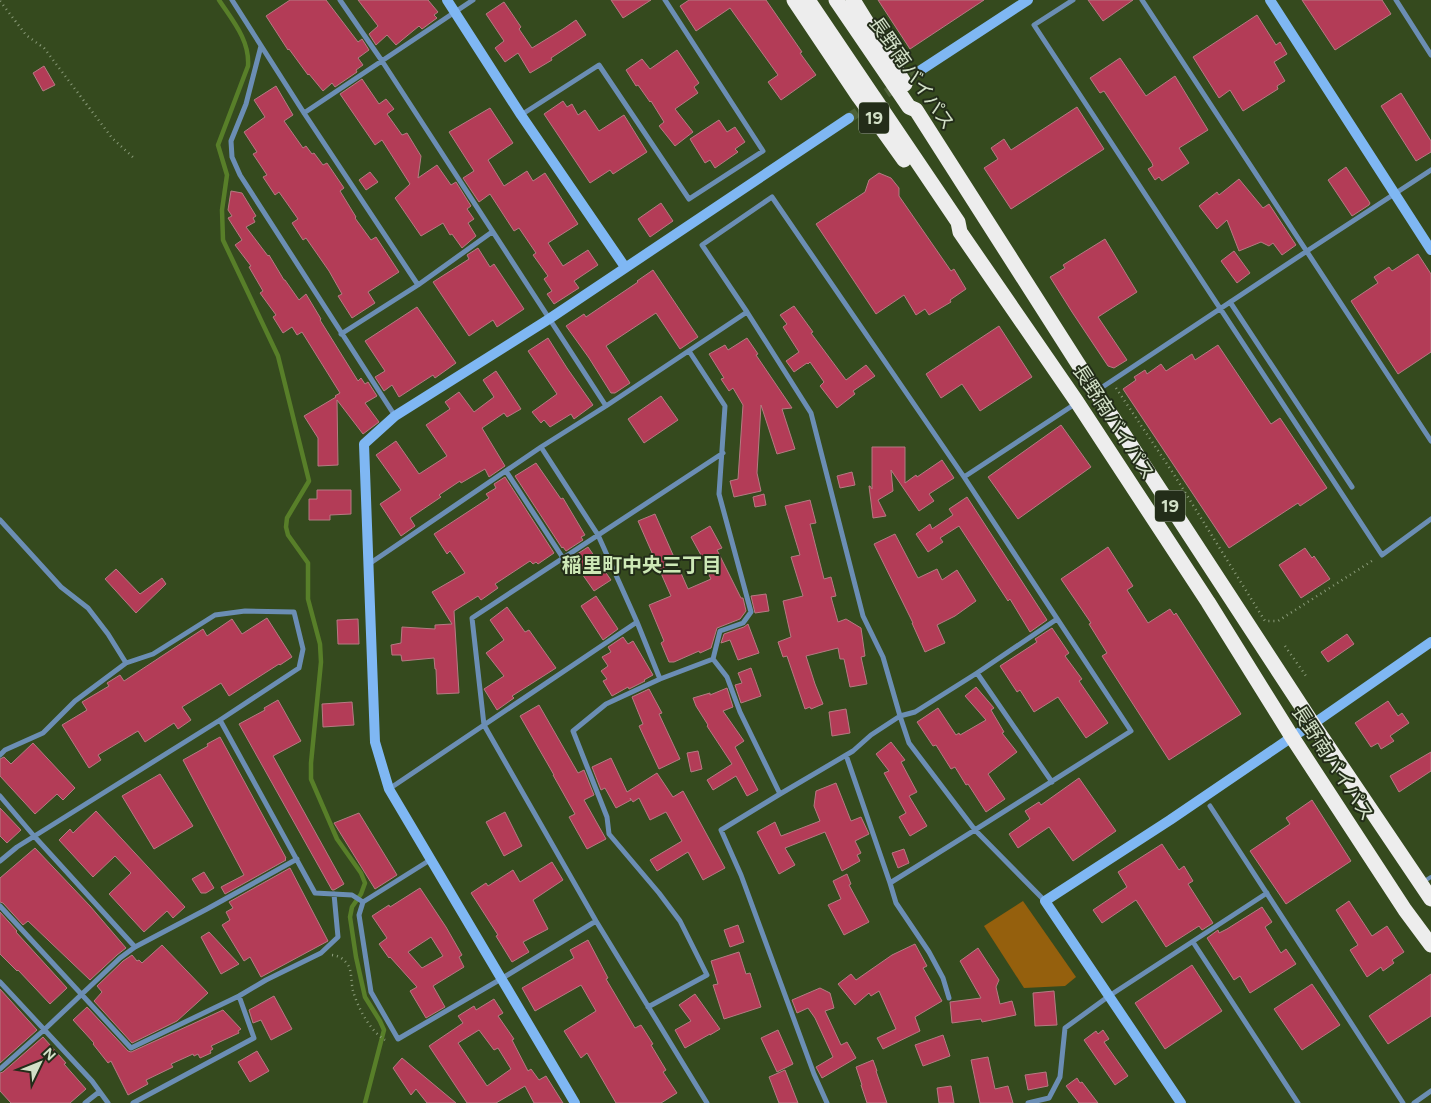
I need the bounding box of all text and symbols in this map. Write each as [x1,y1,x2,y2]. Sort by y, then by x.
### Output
street label: 長野南バイパス [865,12,959,134]
road number: 19 [859,102,889,134]
street label: 長野南バイパス [1068,360,1160,484]
road number: 19 [1155,491,1185,522]
district label: 稲里町中央三丁目 [562,553,722,577]
street label: 長野南バイパス [1287,701,1379,825]
north arrow [15,1038,65,1088]
text: N [39,1045,59,1064]

